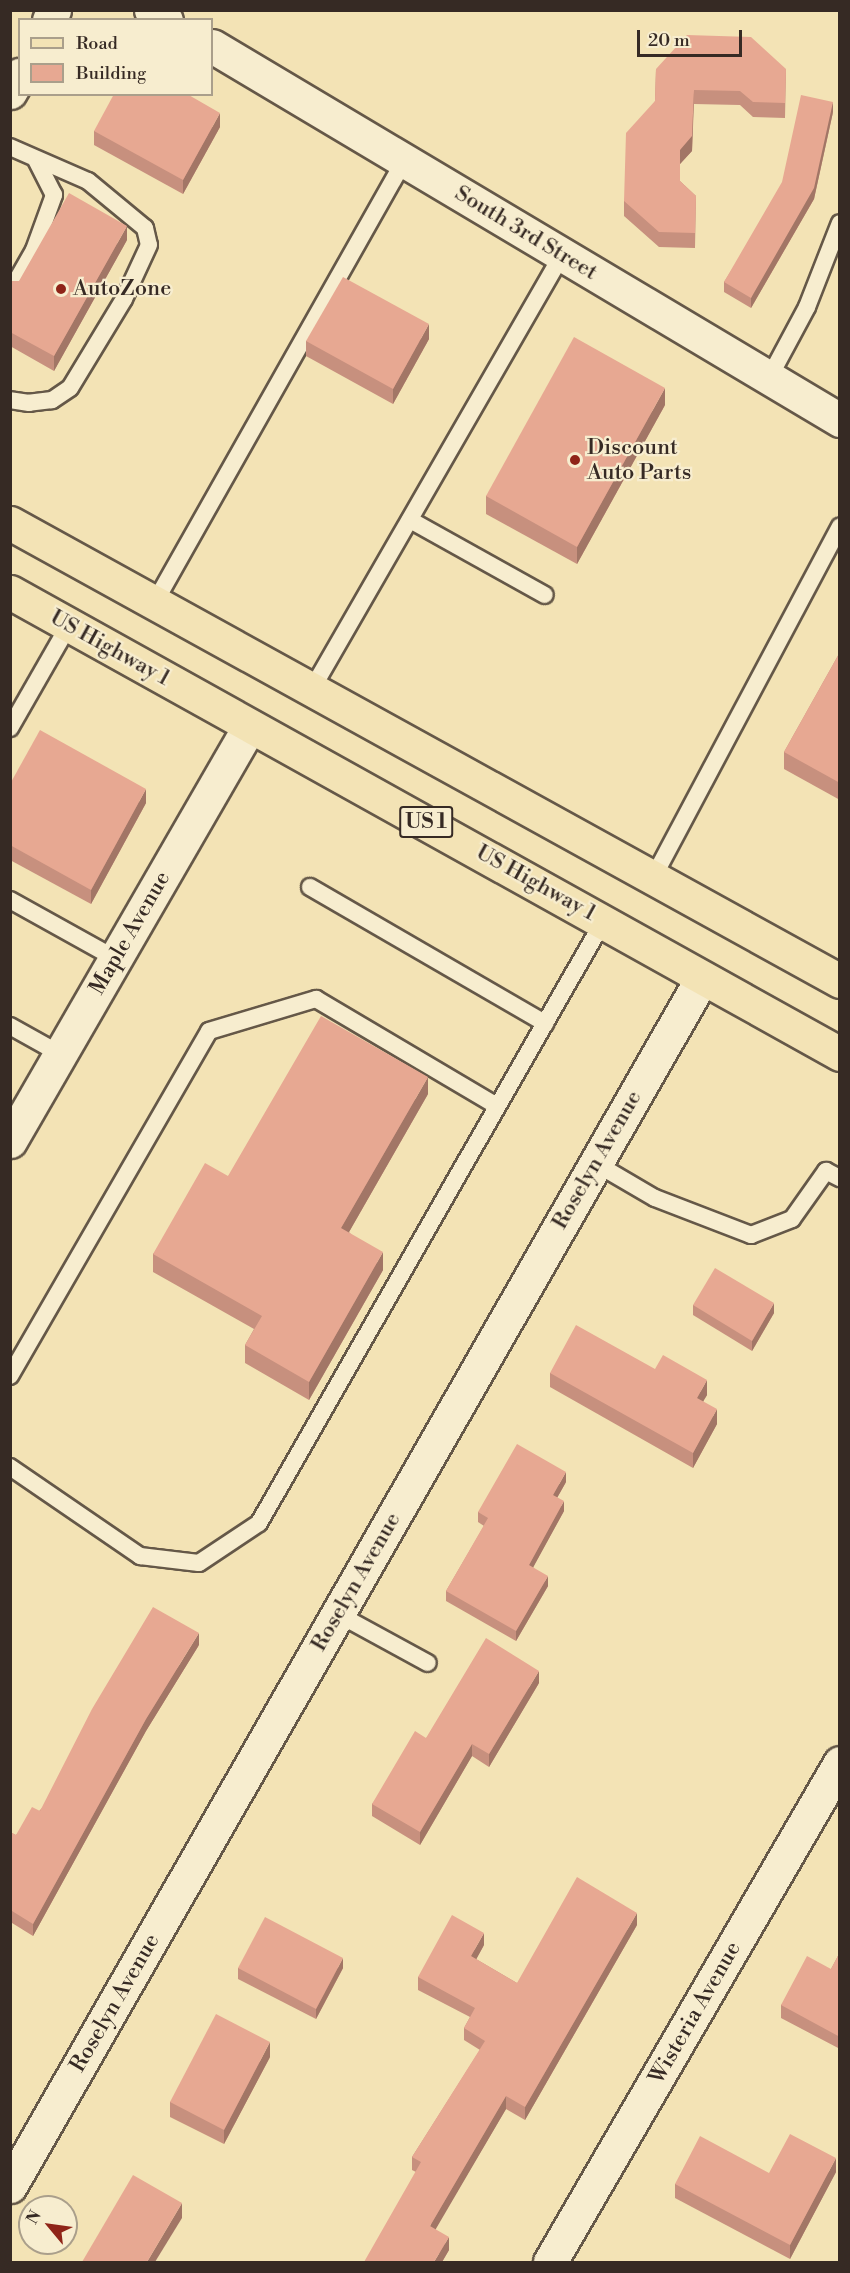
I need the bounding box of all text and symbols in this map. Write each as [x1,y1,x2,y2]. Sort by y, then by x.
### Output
legend [18,18,213,96]
scale bar [640,18,745,56]
text: 20 m [648,29,690,52]
text: Road [76,32,118,55]
text: Building [76,62,146,85]
street label: South 3rd Street [450,180,602,286]
place label: AutoZone [73,276,171,302]
marker: AutoZone [54,282,68,296]
place label: Discount Auto Parts [587,434,691,486]
marker: Discount Auto Parts [568,453,582,467]
street label: US Highway 1 [45,604,175,692]
road number: US 1 [399,804,453,840]
street label: US Highway 1 [471,839,601,927]
street label: Maple Avenue [84,867,176,999]
street label: Roselyn Avenue [547,1086,647,1234]
street label: Roselyn Avenue [306,1508,406,1656]
street label: Roselyn Avenue [65,1929,165,2077]
street label: Wisteria Avenue [643,1937,747,2089]
north arrow [18,2195,78,2255]
text: N [22,2207,46,2228]

